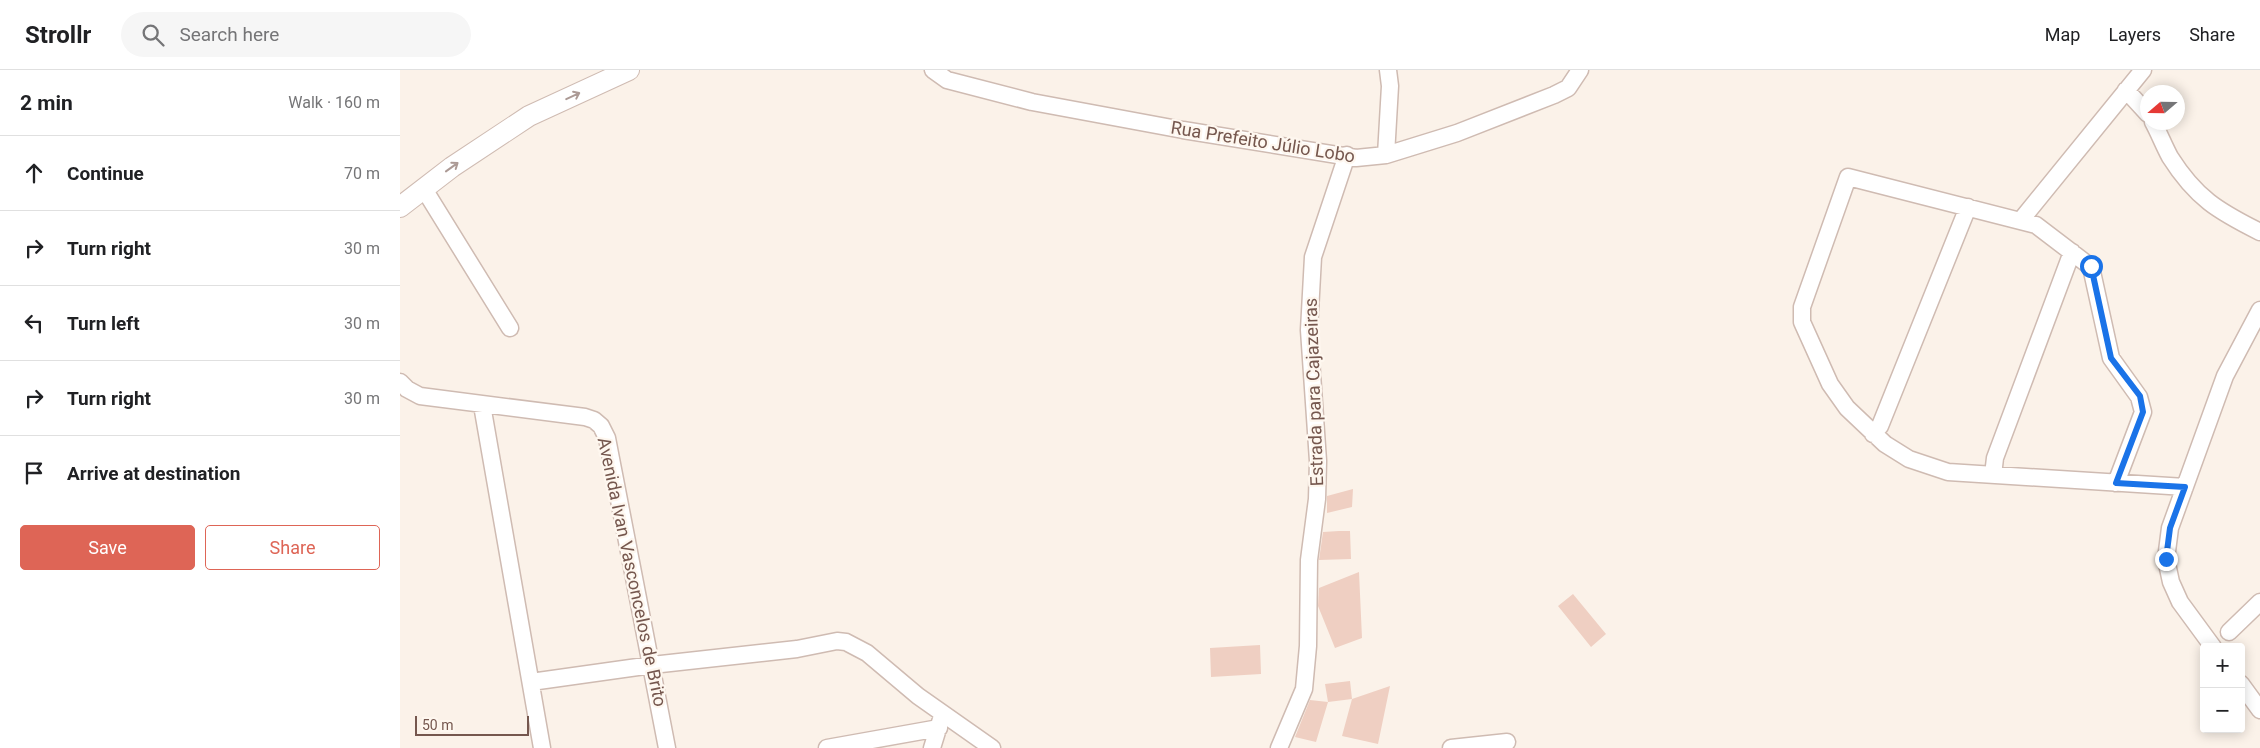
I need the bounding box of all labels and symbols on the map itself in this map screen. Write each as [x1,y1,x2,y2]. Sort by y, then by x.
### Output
north arrow [2140,85,2185,130]
one-way arrow [566,90,581,100]
street label: Rua Prefeito Júlio Lobo [1169,117,1357,166]
one-way arrow [445,162,459,172]
route start [2080,255,2103,278]
street label: Estrada para Cajazeiras [1300,298,1327,487]
street label: Avenida Ivan Vasconcelos de Brito [594,435,671,708]
route end [2155,548,2178,571]
scale bar [415,713,529,736]

